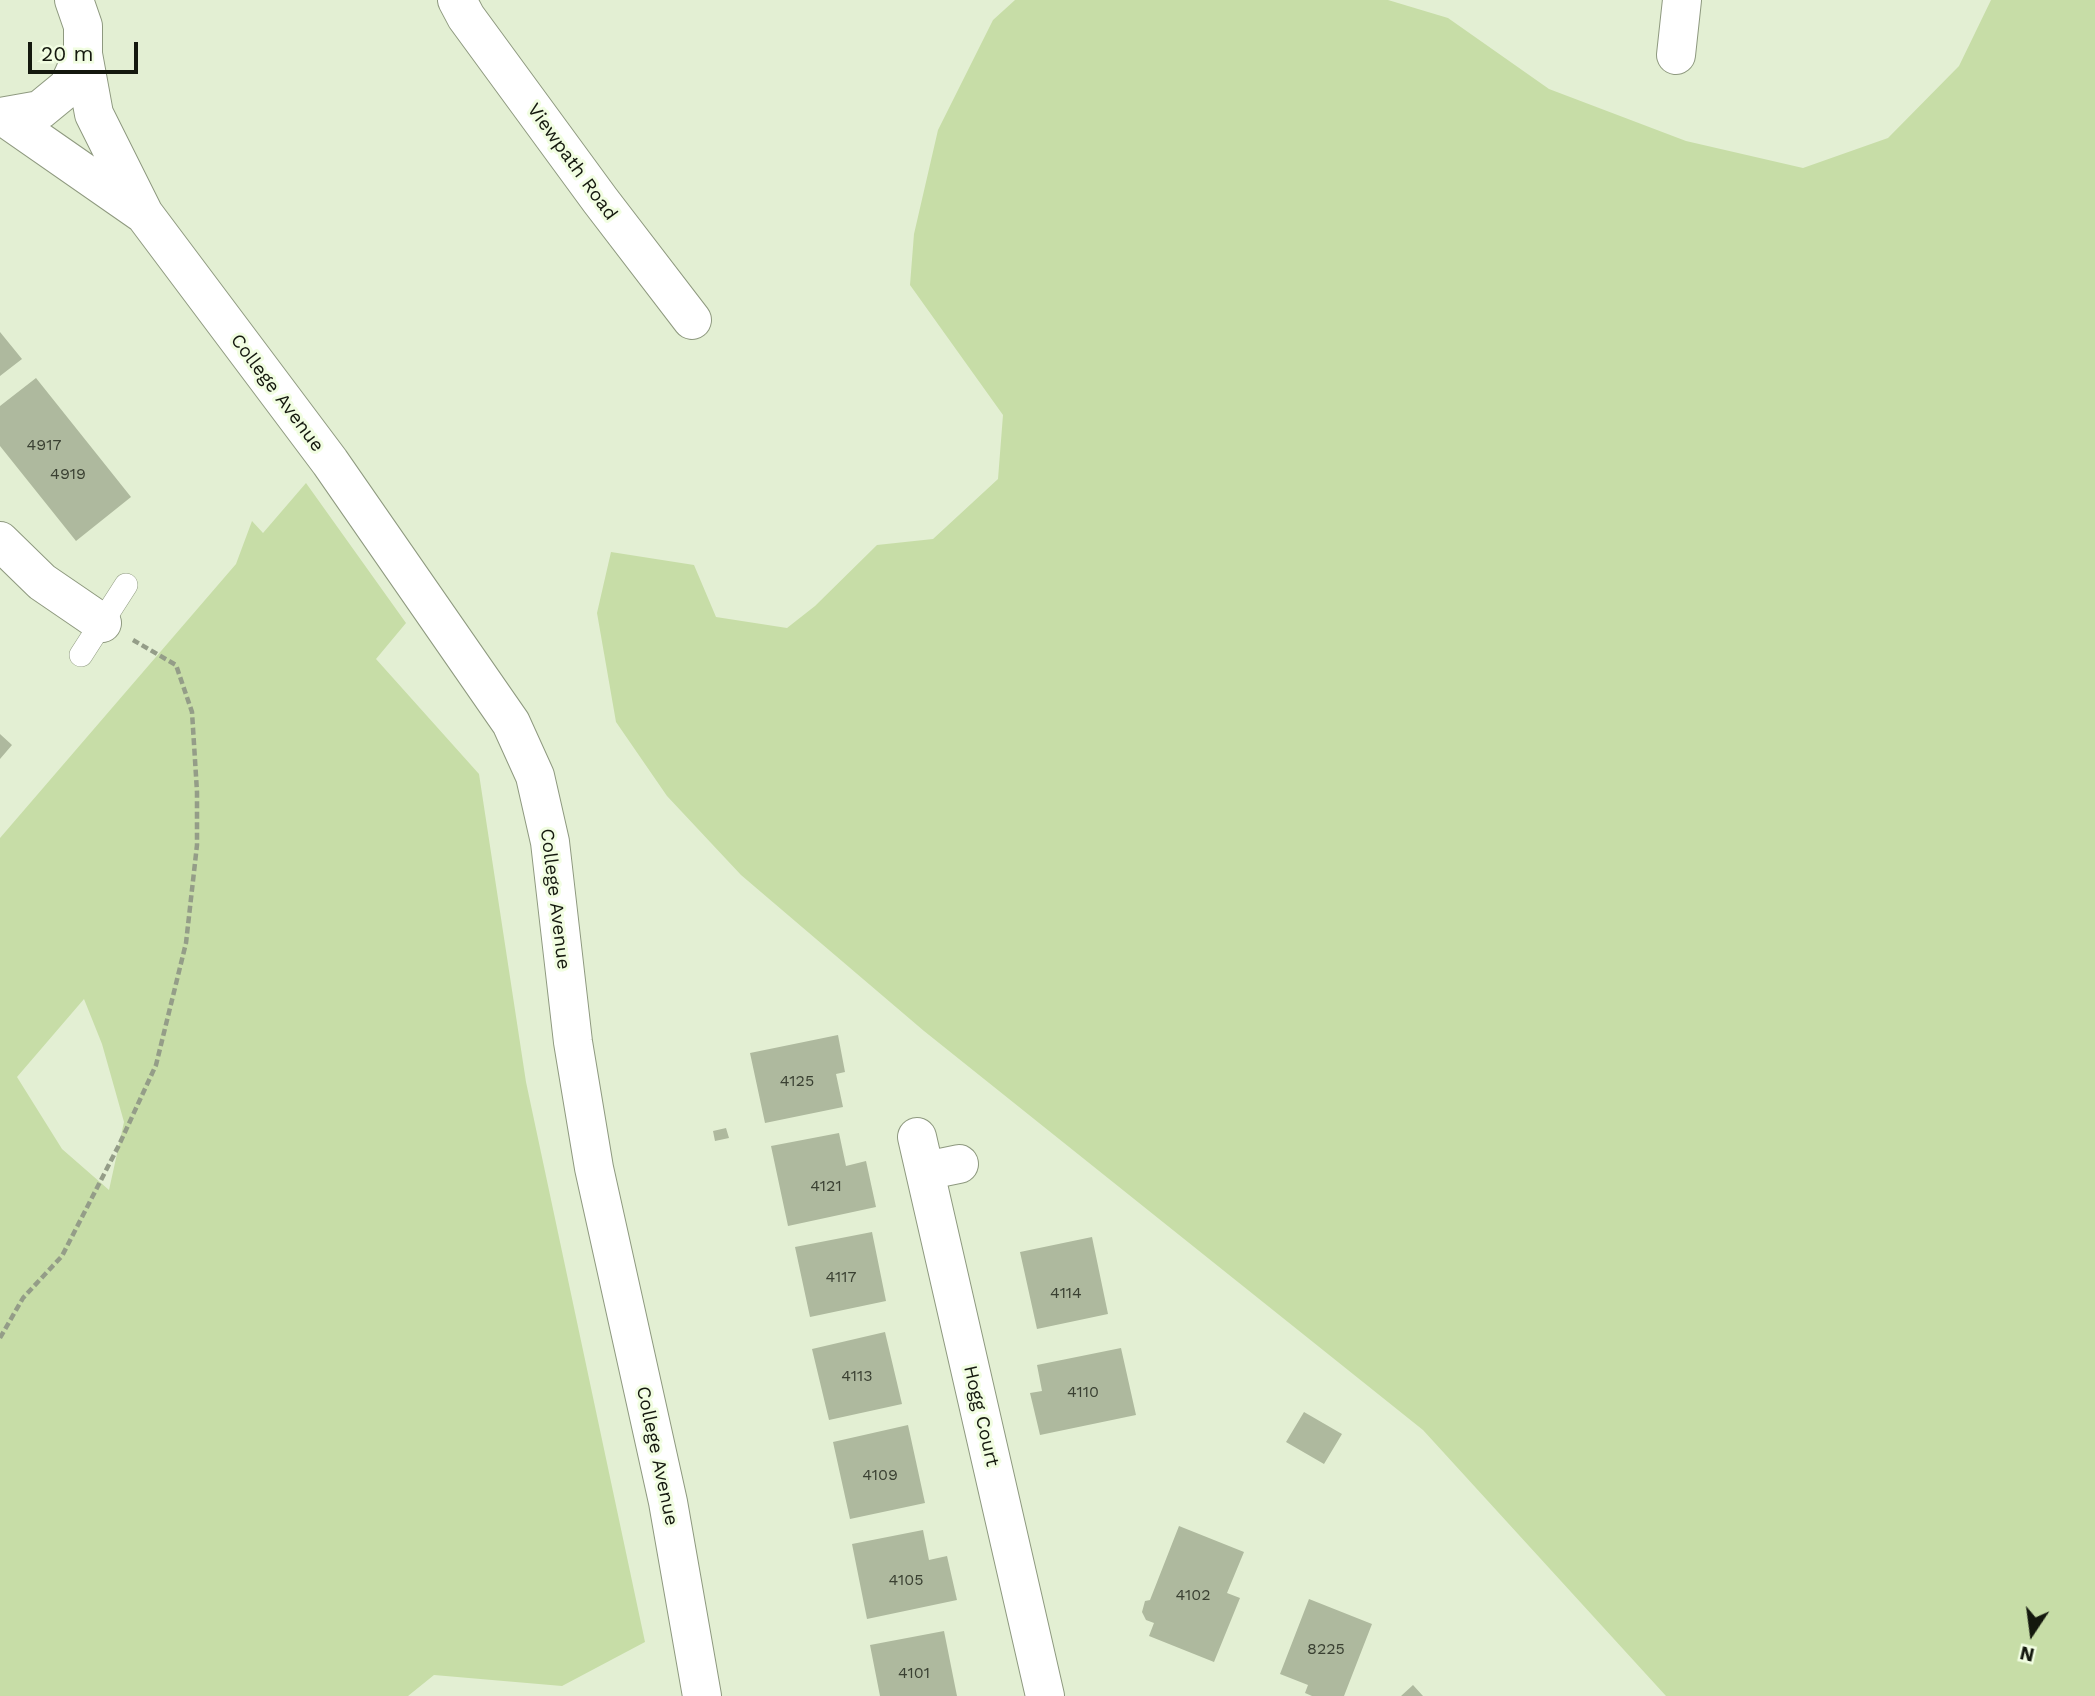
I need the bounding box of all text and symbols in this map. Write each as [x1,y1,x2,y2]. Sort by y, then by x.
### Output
scale bar [32,28,142,72]
text: 20 m [41,41,93,66]
street label: Viewpath Road [522,99,622,225]
street label: College Avenue [225,330,329,456]
house number: 4917 [27,435,61,455]
house number: 4919 [50,464,86,484]
street label: College Avenue [535,827,575,971]
house number: 4125 [780,1071,814,1091]
house number: 4121 [810,1176,842,1196]
house number: 4117 [826,1267,856,1287]
house number: 4114 [1050,1283,1082,1303]
street label: Hogg Court [958,1363,1004,1469]
house number: 4113 [841,1366,873,1386]
house number: 4110 [1067,1382,1099,1402]
street label: College Avenue [631,1384,683,1528]
house number: 4109 [862,1465,898,1485]
house number: 4105 [888,1570,924,1590]
house number: 4102 [1175,1585,1211,1605]
north arrow [1997,1598,2067,1668]
house number: 8225 [1307,1639,1345,1659]
text: N [2018,1641,2037,1667]
house number: 4101 [898,1663,930,1683]

